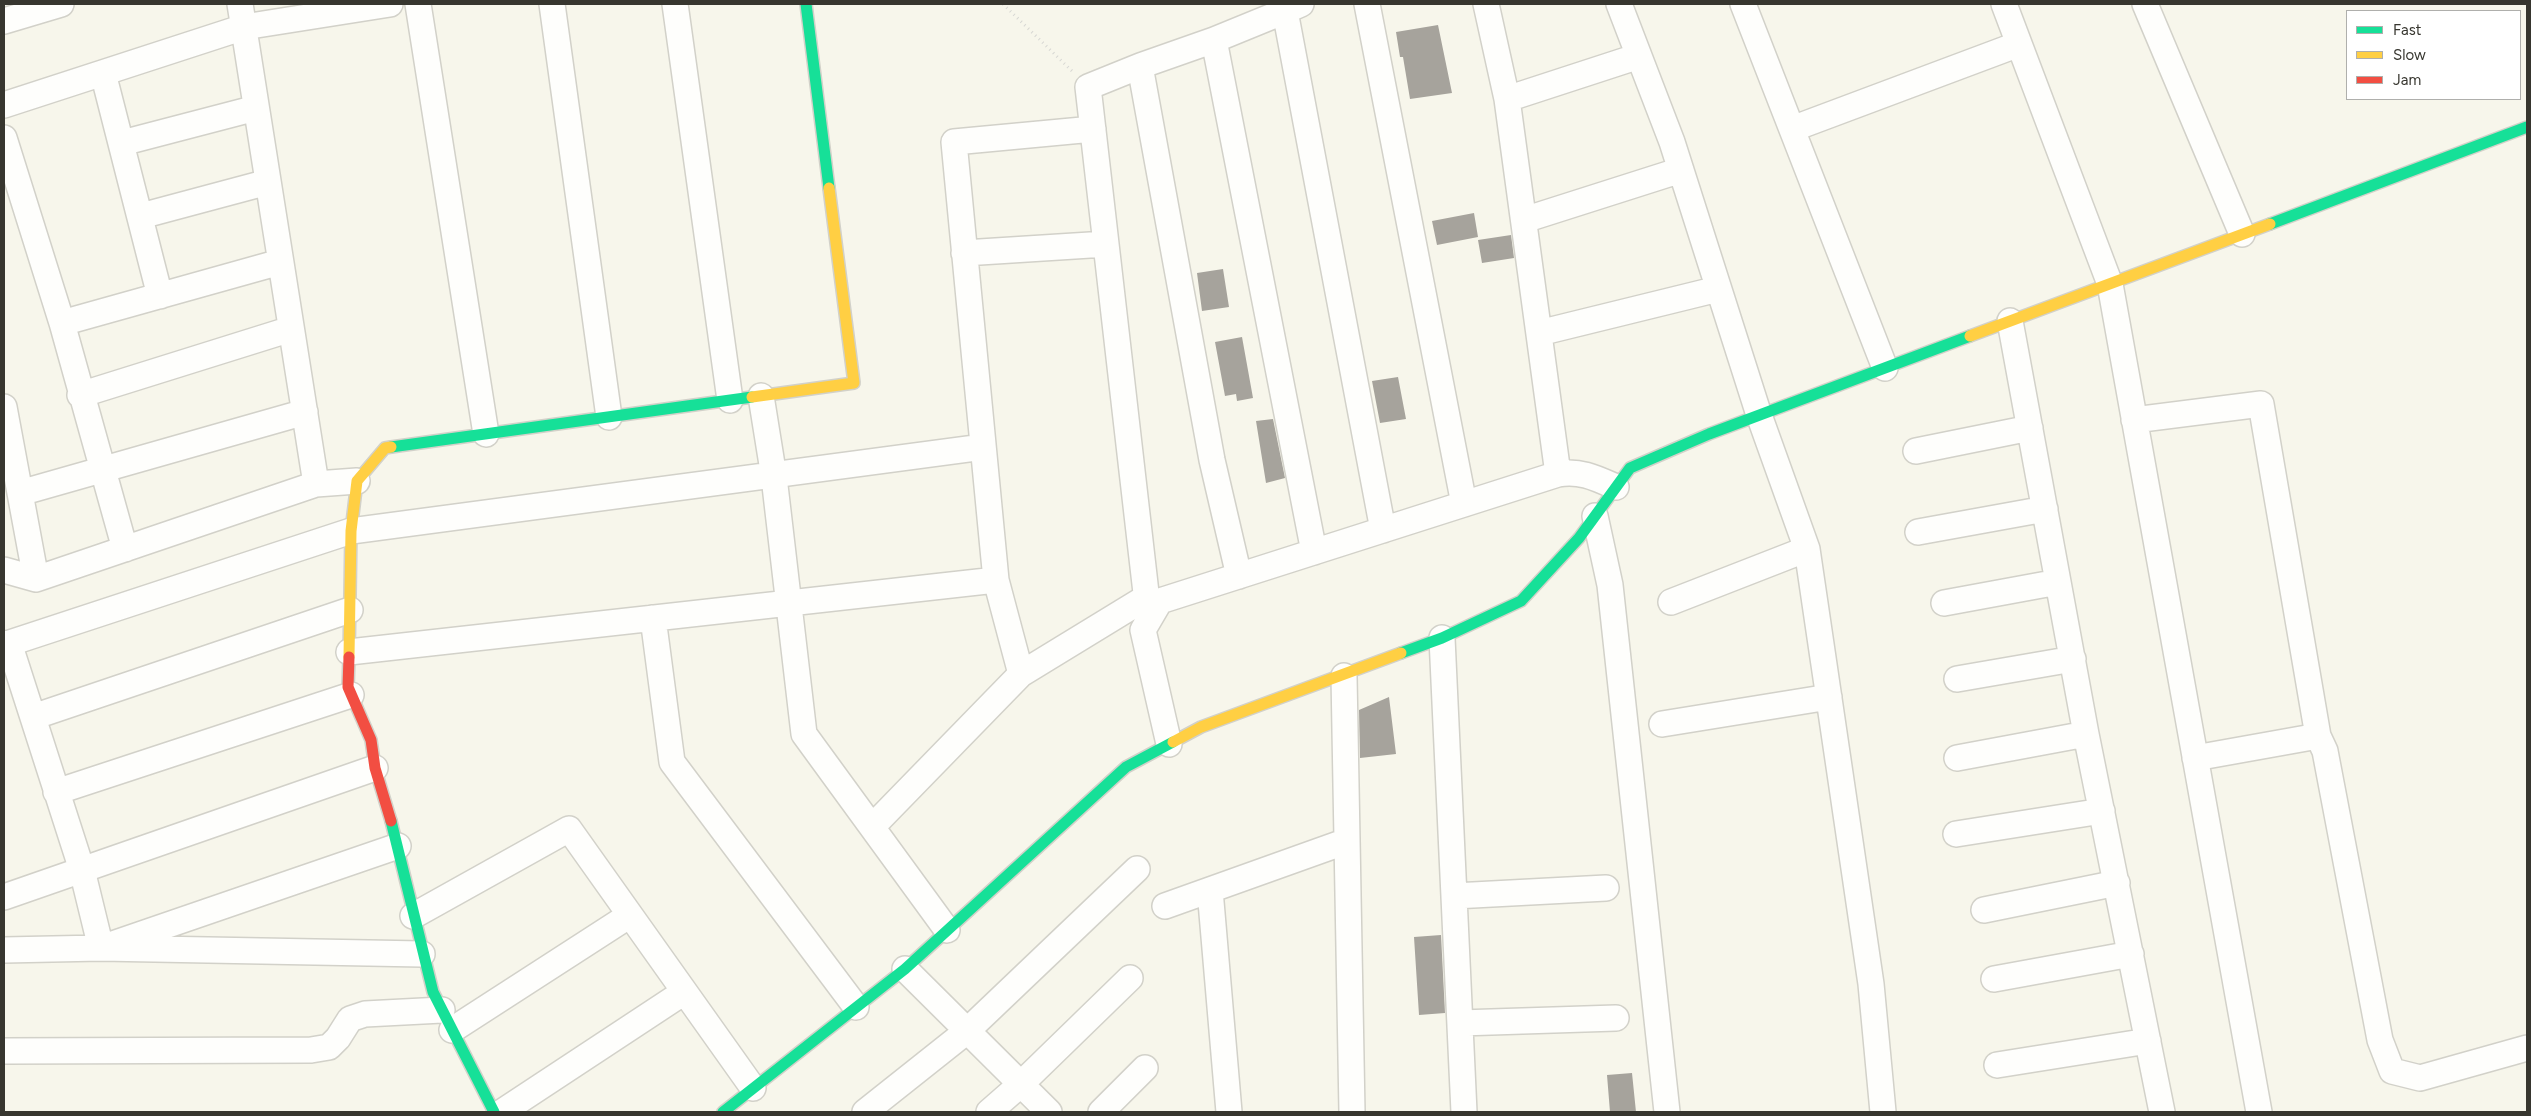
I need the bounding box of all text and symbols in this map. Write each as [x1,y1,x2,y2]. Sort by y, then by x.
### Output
legend [2346,10,2521,100]
text: Fast [2393,21,2421,39]
text: Slow [2393,46,2426,64]
text: Jam [2393,71,2421,89]

